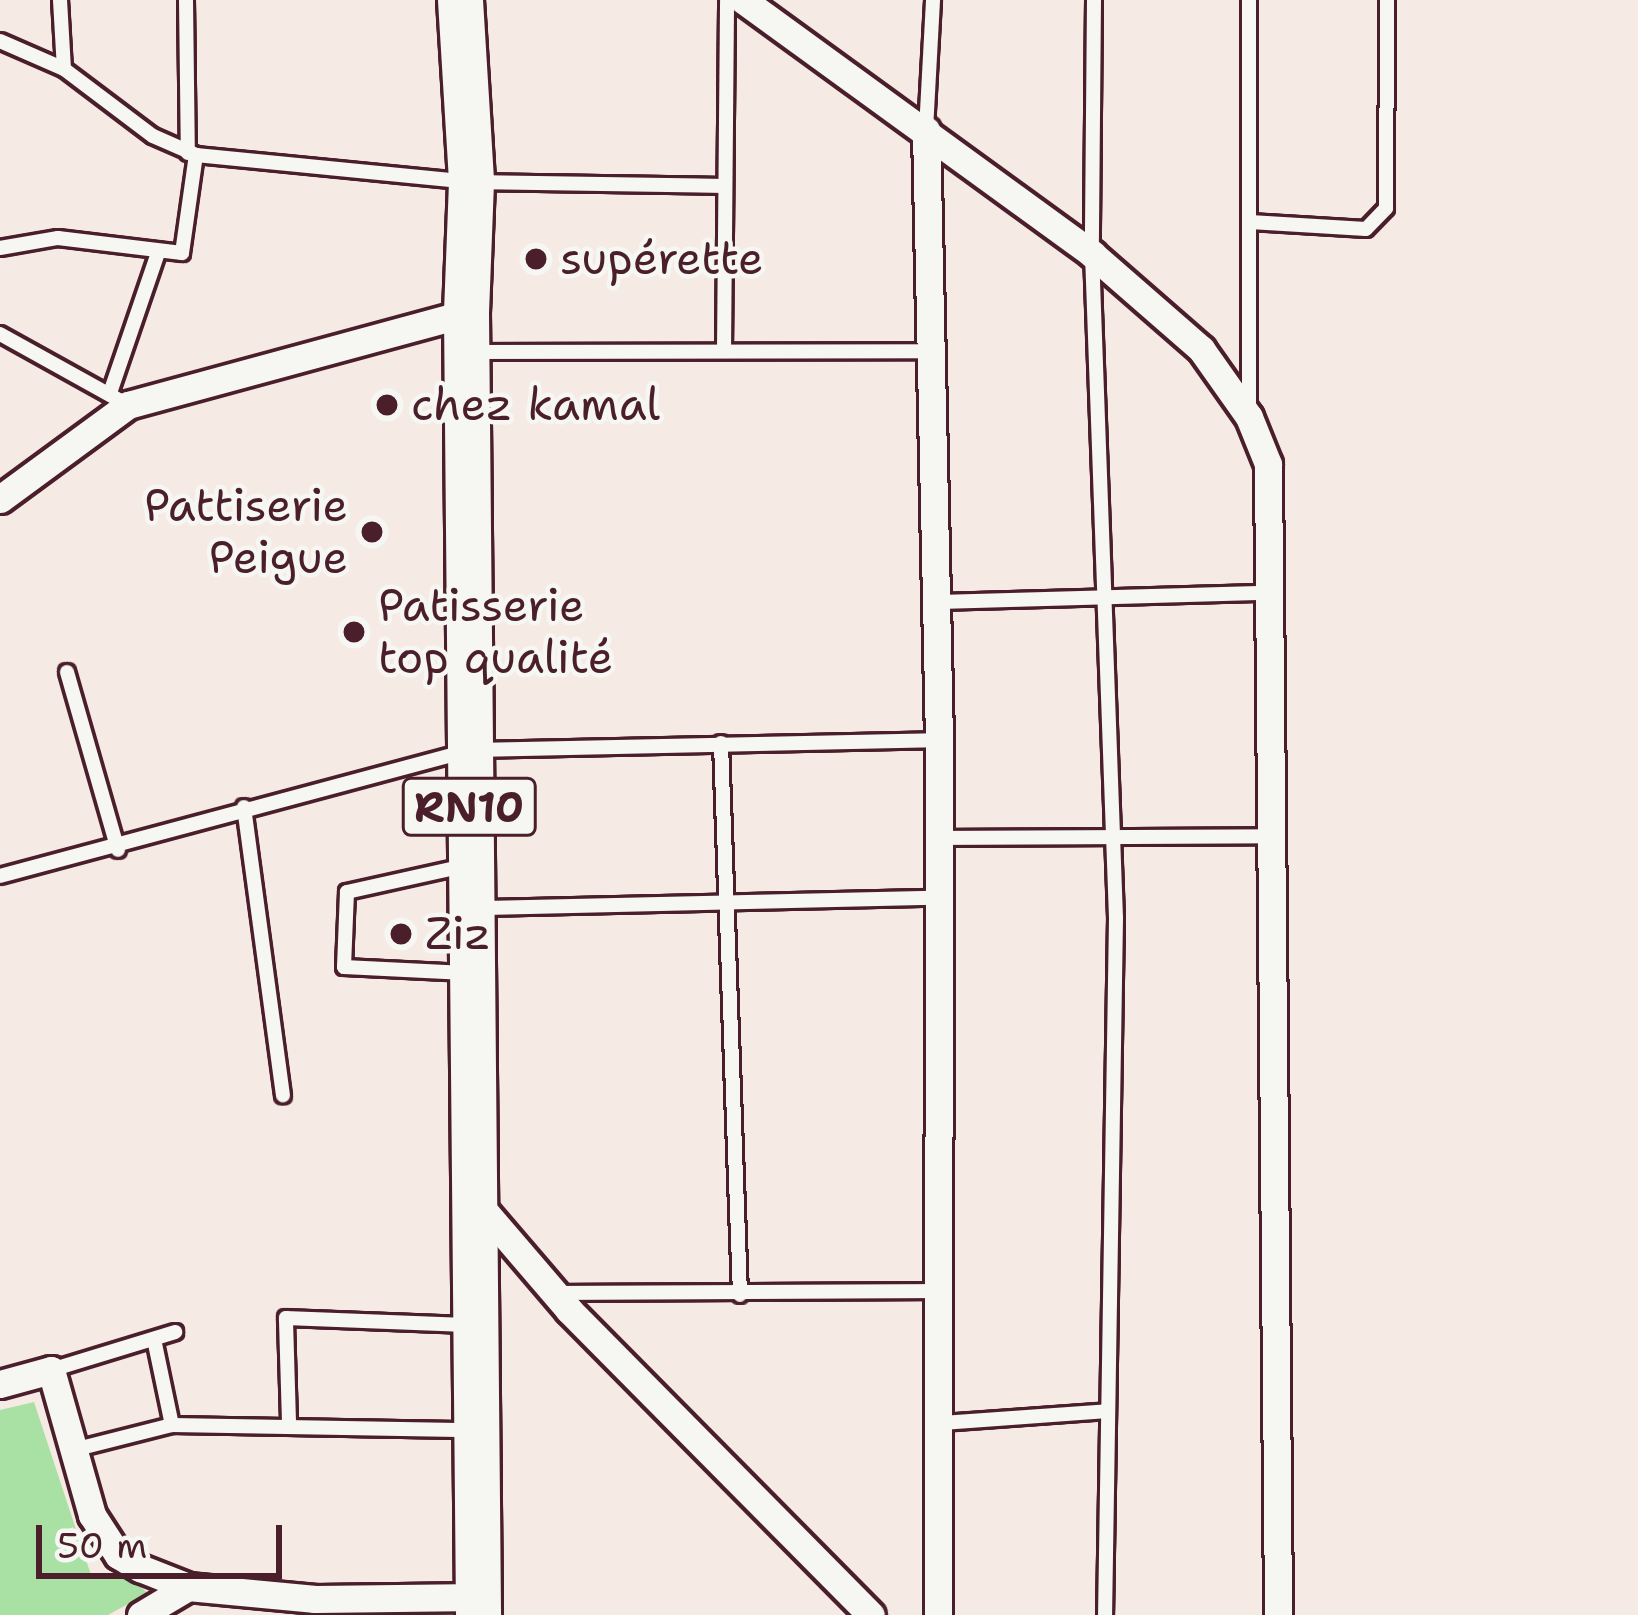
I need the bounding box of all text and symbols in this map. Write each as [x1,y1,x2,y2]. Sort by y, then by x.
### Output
place label: supérette [560,232,763,286]
marker: supérette [523,246,549,272]
place label: chez kamal [411,378,660,432]
marker: chez kamal [374,392,400,418]
place label: Pattiserie Peigue [144,479,348,585]
marker: Pattiserie Peigue [359,519,385,545]
place label: Patisserie top qualité [378,579,613,685]
marker: Patisserie top qualité [341,619,367,645]
road number: RN10 [400,771,538,843]
place label: Ziz [425,907,491,961]
marker: Ziz [388,921,414,947]
scale bar [42,1501,288,1575]
text: 50 m [57,1521,147,1570]

